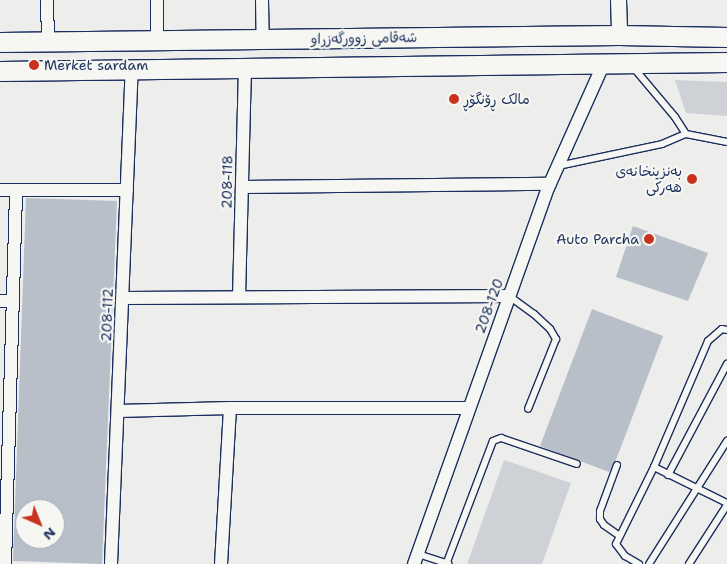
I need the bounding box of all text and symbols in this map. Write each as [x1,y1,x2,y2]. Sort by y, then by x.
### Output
street label: شەقامی زوورگەزراو [311,29,417,47]
place label: Merket sardam [44,57,148,73]
marker: Merket sardam [28,59,40,71]
place label: مالک ڕۆنگۆڕ [464,91,530,107]
marker: مالک ڕۆنگۆڕ [448,93,460,105]
street label: 208-118 [218,155,236,209]
place label: بەنزینخانەی هەرکی [616,163,682,196]
marker: بەنزینخانەی هەرکی [686,173,698,185]
place label: Auto Parcha [556,231,639,247]
marker: Auto Parcha [643,233,655,245]
street label: 208-120 [471,276,507,336]
street label: 208-112 [98,288,116,342]
north arrow [15,499,65,549]
text: N [39,524,60,544]

